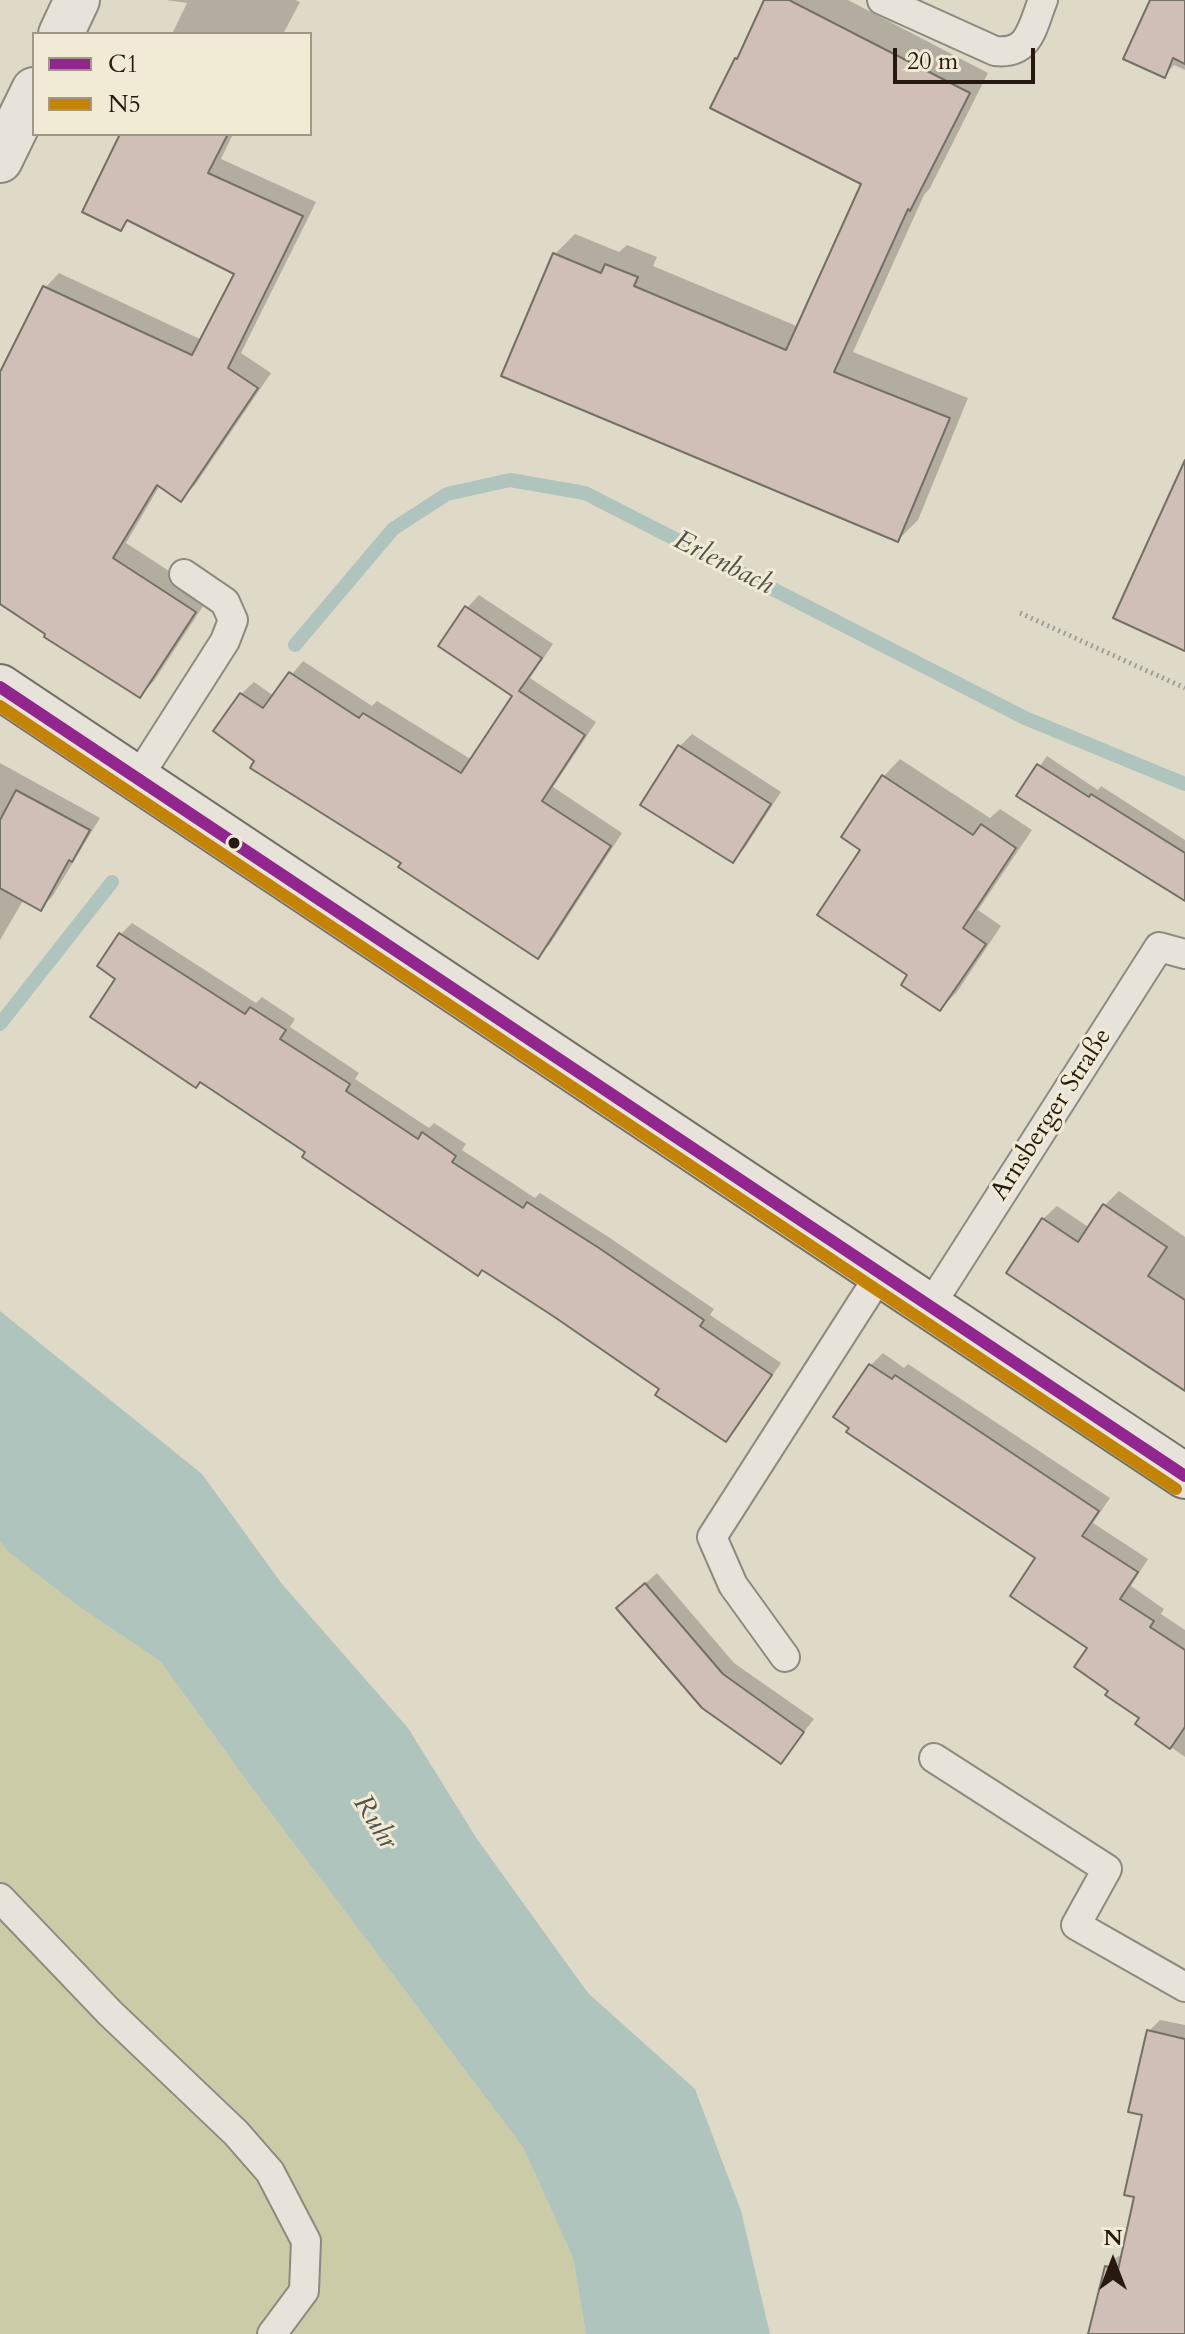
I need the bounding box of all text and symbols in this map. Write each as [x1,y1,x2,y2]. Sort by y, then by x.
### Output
legend [32,32,312,136]
scale bar [897,32,1039,82]
text: 20 m [907,45,958,78]
text: C1 [108,48,139,81]
text: N5 [108,88,141,121]
water label: Erlenbach [668,525,778,603]
unlabelled marker [226,835,242,851]
street label: Arnsberger Straße [985,1023,1119,1207]
water label: Ruhr [345,1790,403,1856]
north arrow [1073,2222,1153,2302]
text: N [1103,2223,1123,2253]

